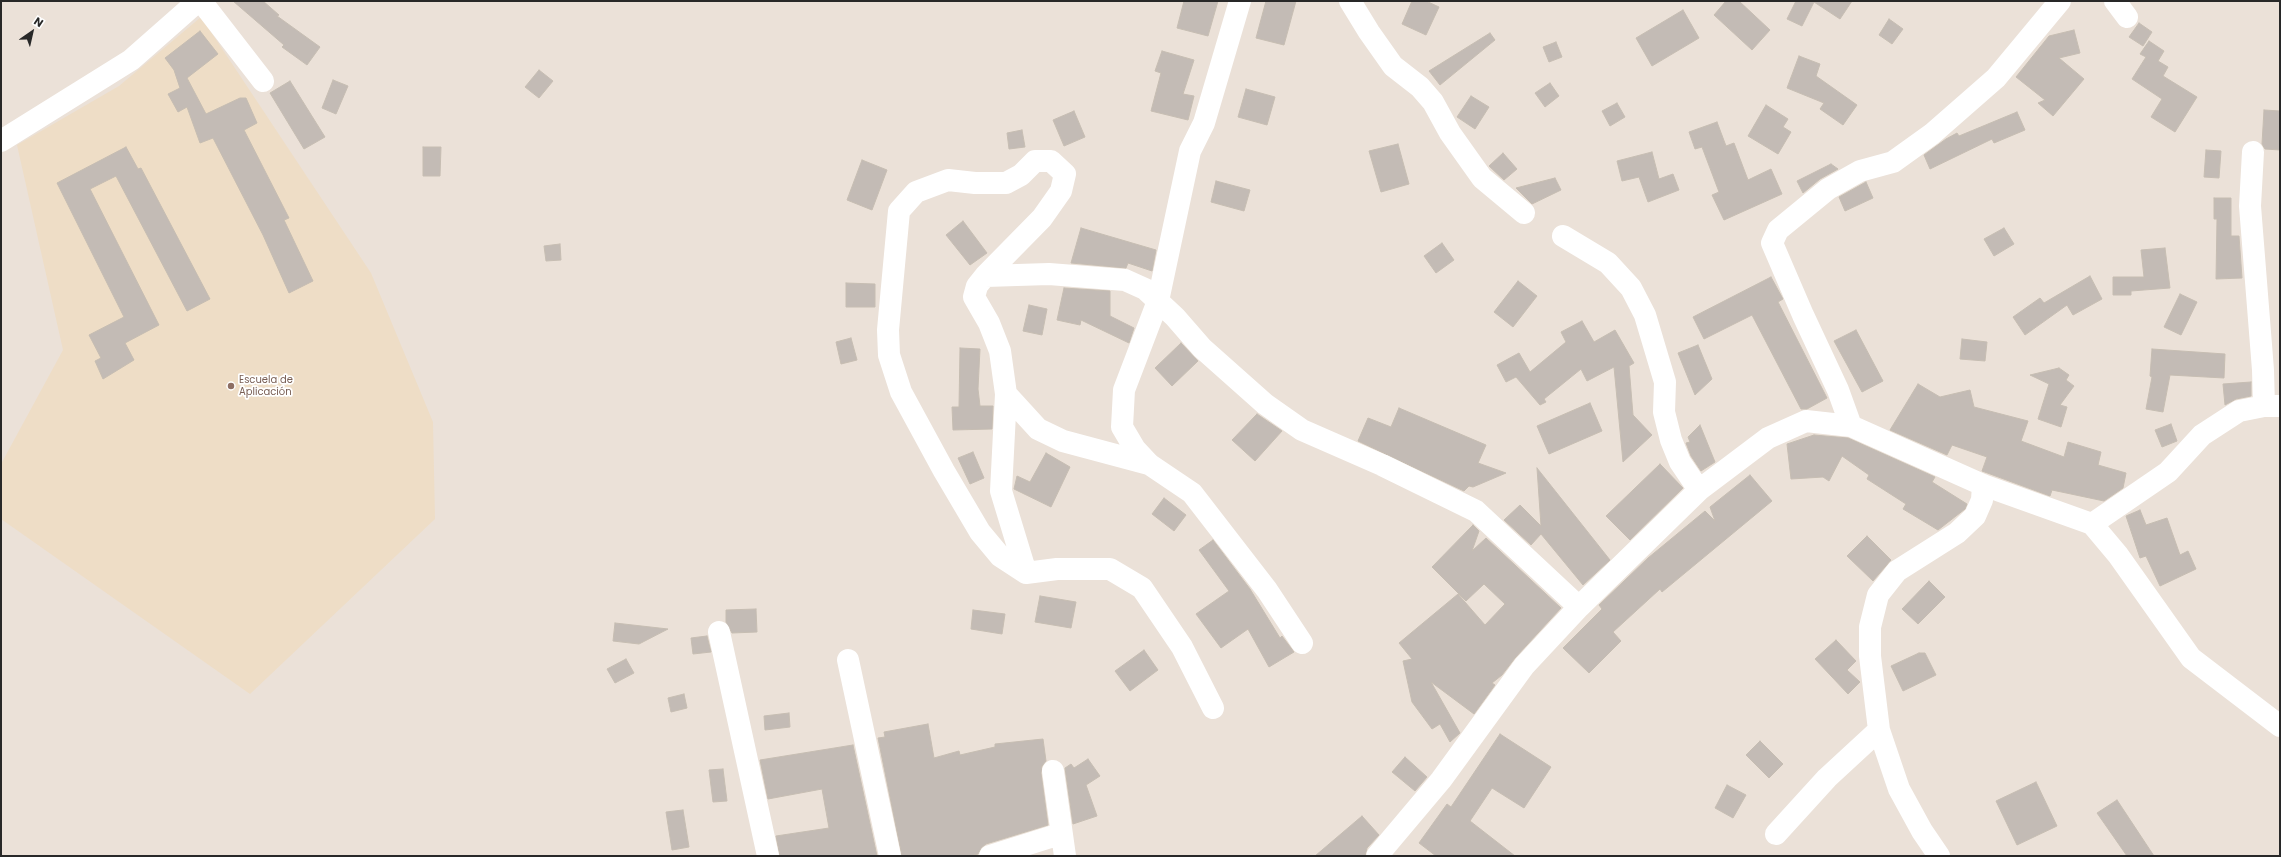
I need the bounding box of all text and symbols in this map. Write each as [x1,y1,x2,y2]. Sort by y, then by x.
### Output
north arrow [12,12,52,52]
text: N [31,13,47,31]
place label: Escuela de Aplicación [239,374,293,398]
marker: Escuela de Aplicación [226,381,236,391]

